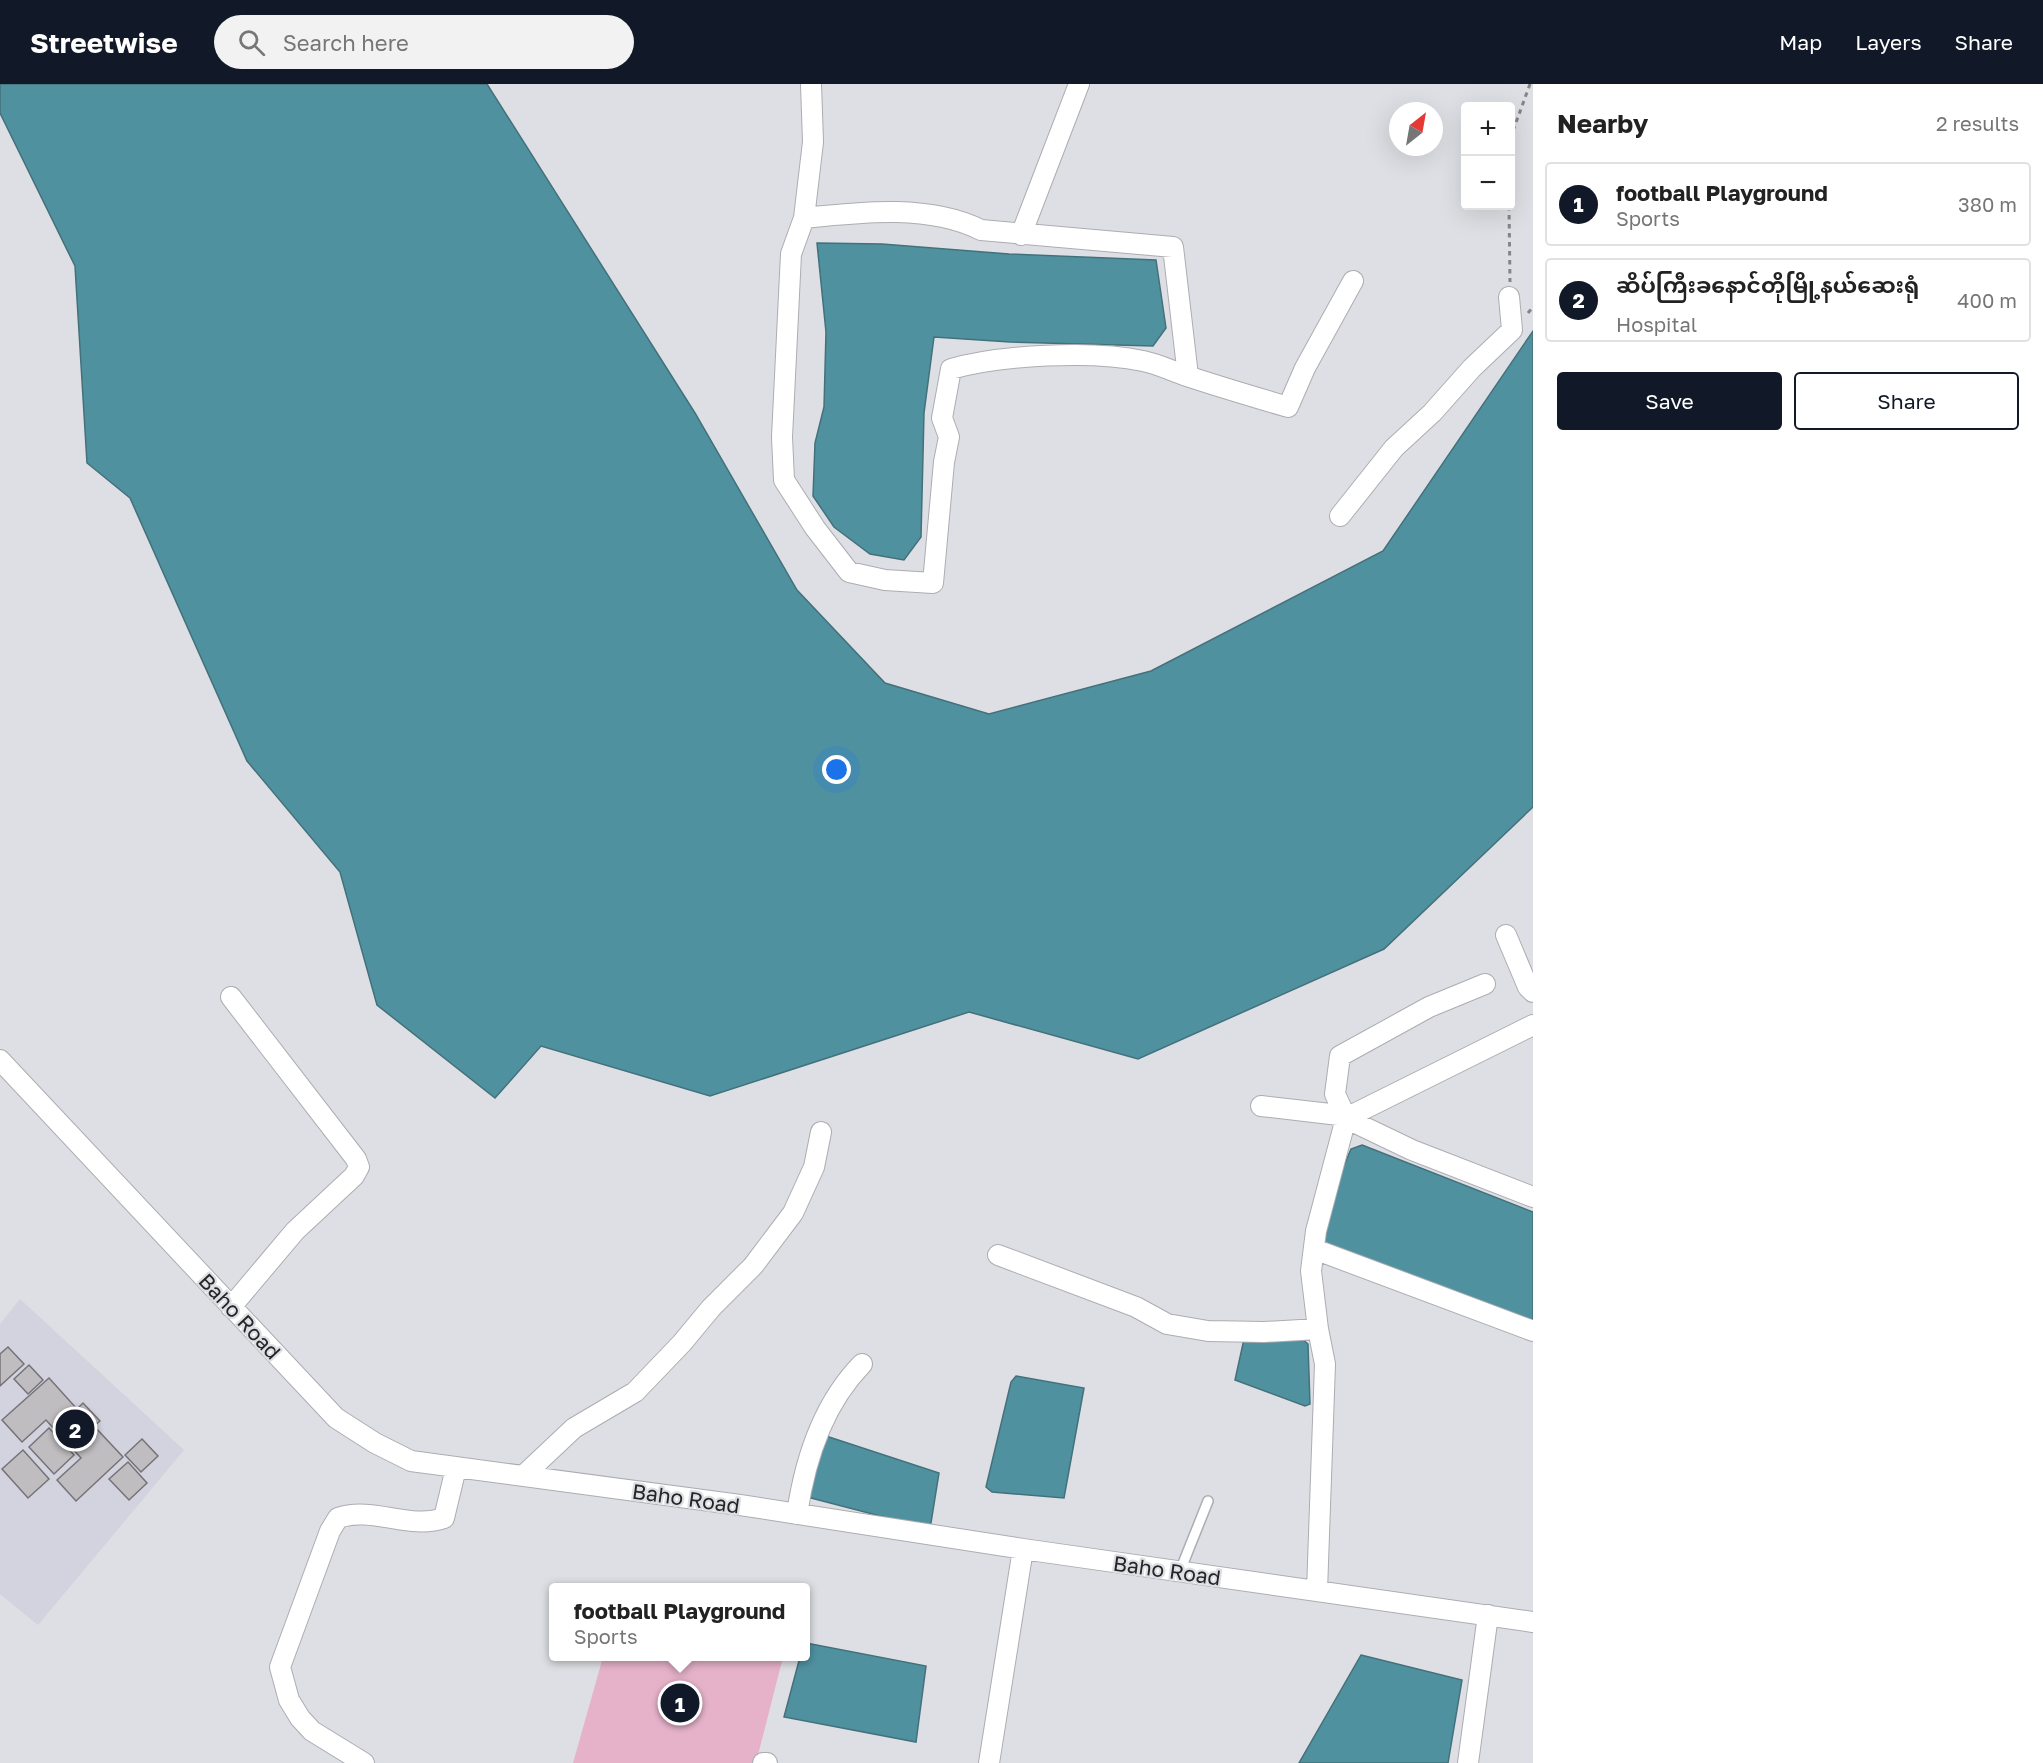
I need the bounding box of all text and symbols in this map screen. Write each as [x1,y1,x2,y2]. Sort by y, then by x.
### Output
search box [214,15,634,69]
text: Streetwise [30,26,178,59]
icon: search [235,26,268,59]
text: Search here [283,29,409,56]
text: Map [1779,29,1822,55]
text: Layers [1855,29,1922,55]
text: Share [1955,29,2013,55]
north arrow [1389,102,1443,156]
map controls [1461,102,1515,210]
button: + [1461,102,1515,156]
text: Nearby [1557,108,1648,139]
text: 2 results [1936,111,2019,135]
button: − [1461,156,1515,210]
text: football Playground [1616,179,1828,206]
text: 1 [1573,192,1584,216]
text: 380 m [1958,192,2017,216]
text: Sports [1616,206,1680,230]
text: ဆိပ်ကြီးခနောင်တိုမြို့နယ်ဆေးရုံ [1616,271,1919,298]
text: 2 [1572,288,1585,312]
text: 400 m [1957,288,2017,312]
text: Hospital [1616,312,1697,336]
button: Save [1557,372,1782,430]
button: Share [1794,372,2019,430]
your location [822,755,851,784]
street label: Baho Road [194,1268,286,1364]
pin: 2 [56,1406,94,1452]
street label: Baho Road [631,1478,741,1518]
street label: Baho Road [1112,1550,1222,1590]
popup [549,1583,810,1661]
text: football Playground [574,1597,785,1624]
text: Sports [574,1624,638,1648]
pin: 1 [660,1680,700,1726]

